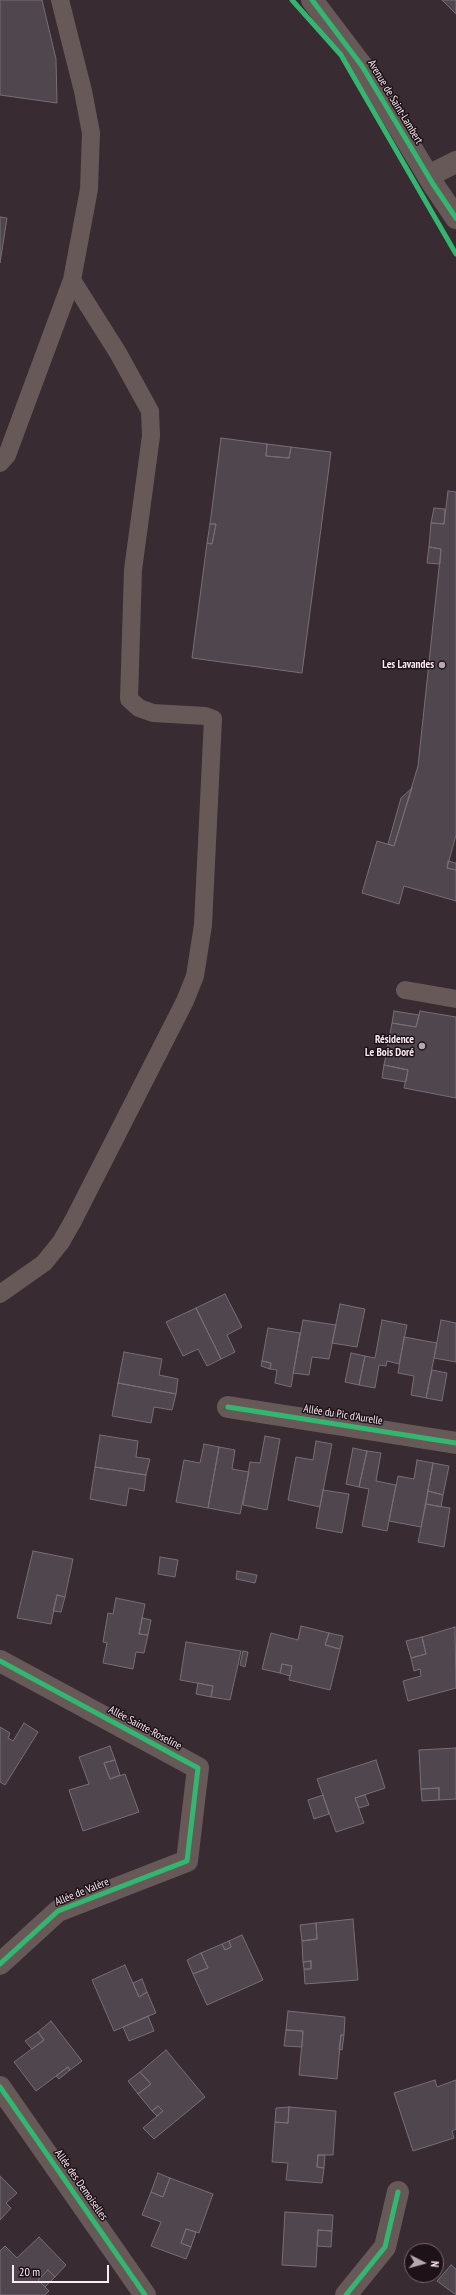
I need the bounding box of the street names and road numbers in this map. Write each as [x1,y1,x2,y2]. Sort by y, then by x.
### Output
street label: Avenue de Saint-Lambert [365,58,425,146]
street label: Allée du Pic d'Aurelle [302,1402,384,1428]
street label: Allée Sainte-Roseline [106,1703,184,1753]
street label: Allée de Valère [53,1875,111,1909]
street label: Allée des Demoiselles [52,2147,110,2223]

